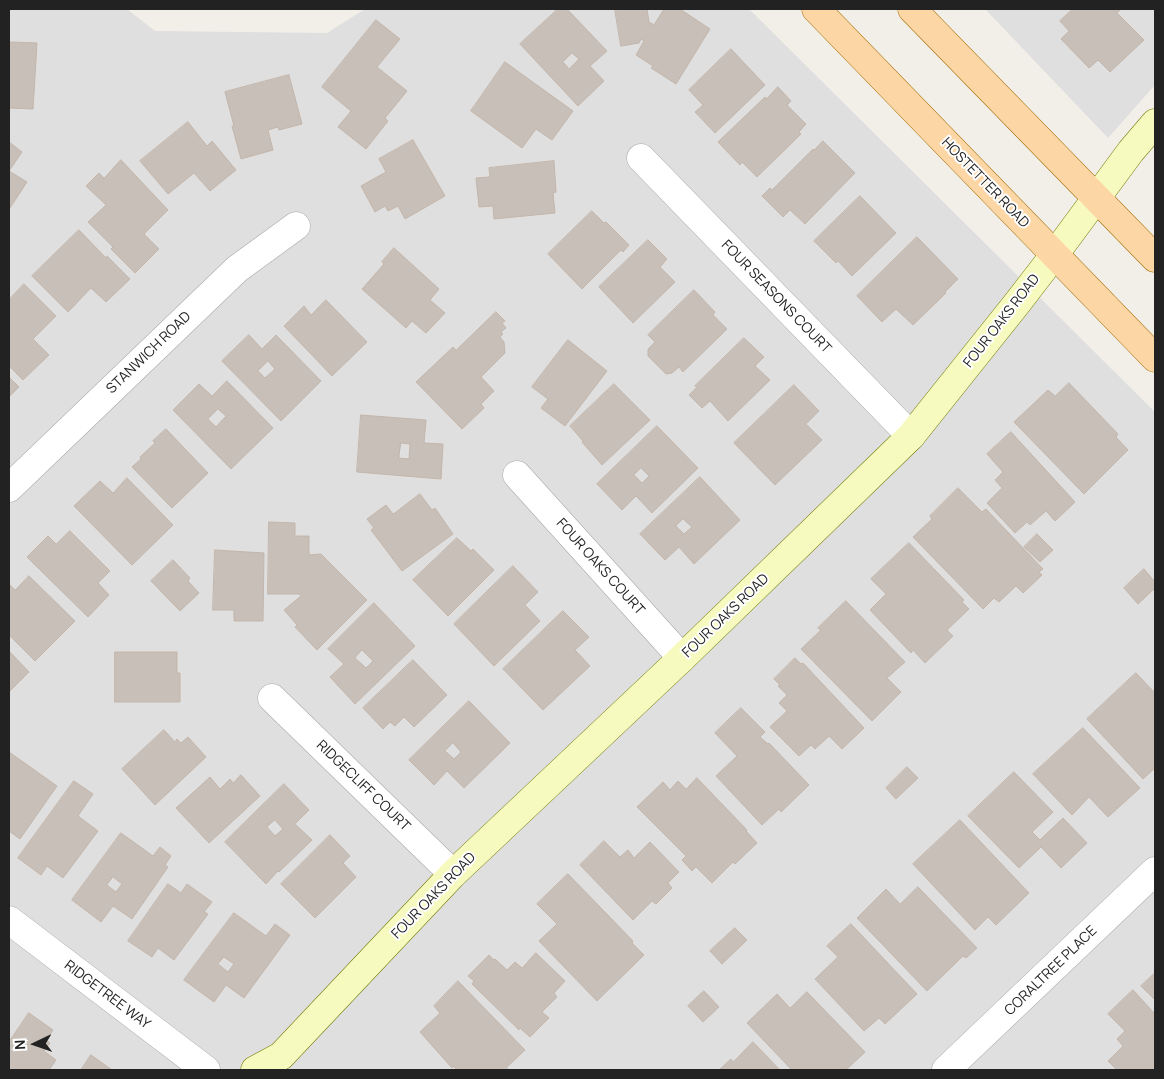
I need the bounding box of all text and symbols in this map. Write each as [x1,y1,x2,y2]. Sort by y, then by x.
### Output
street label: HOSTETTER ROAD [938,134,1032,232]
street label: FOUR SEASONS COURT [718,237,834,357]
street label: FOUR OAKS ROAD [960,271,1044,371]
street label: STANWICH ROAD [103,308,195,398]
street label: FOUR OAKS COURT [552,515,648,619]
street label: FOUR OAKS ROAD [679,570,773,662]
street label: RIDGECLIFF COURT [313,737,413,835]
street label: FOUR OAKS ROAD [388,849,480,943]
street label: CORALTREE PLACE [1001,923,1101,1019]
street label: RIDGETREE WAY [61,957,153,1033]
north arrow [10,1019,60,1069]
text: N [10,1039,29,1050]

